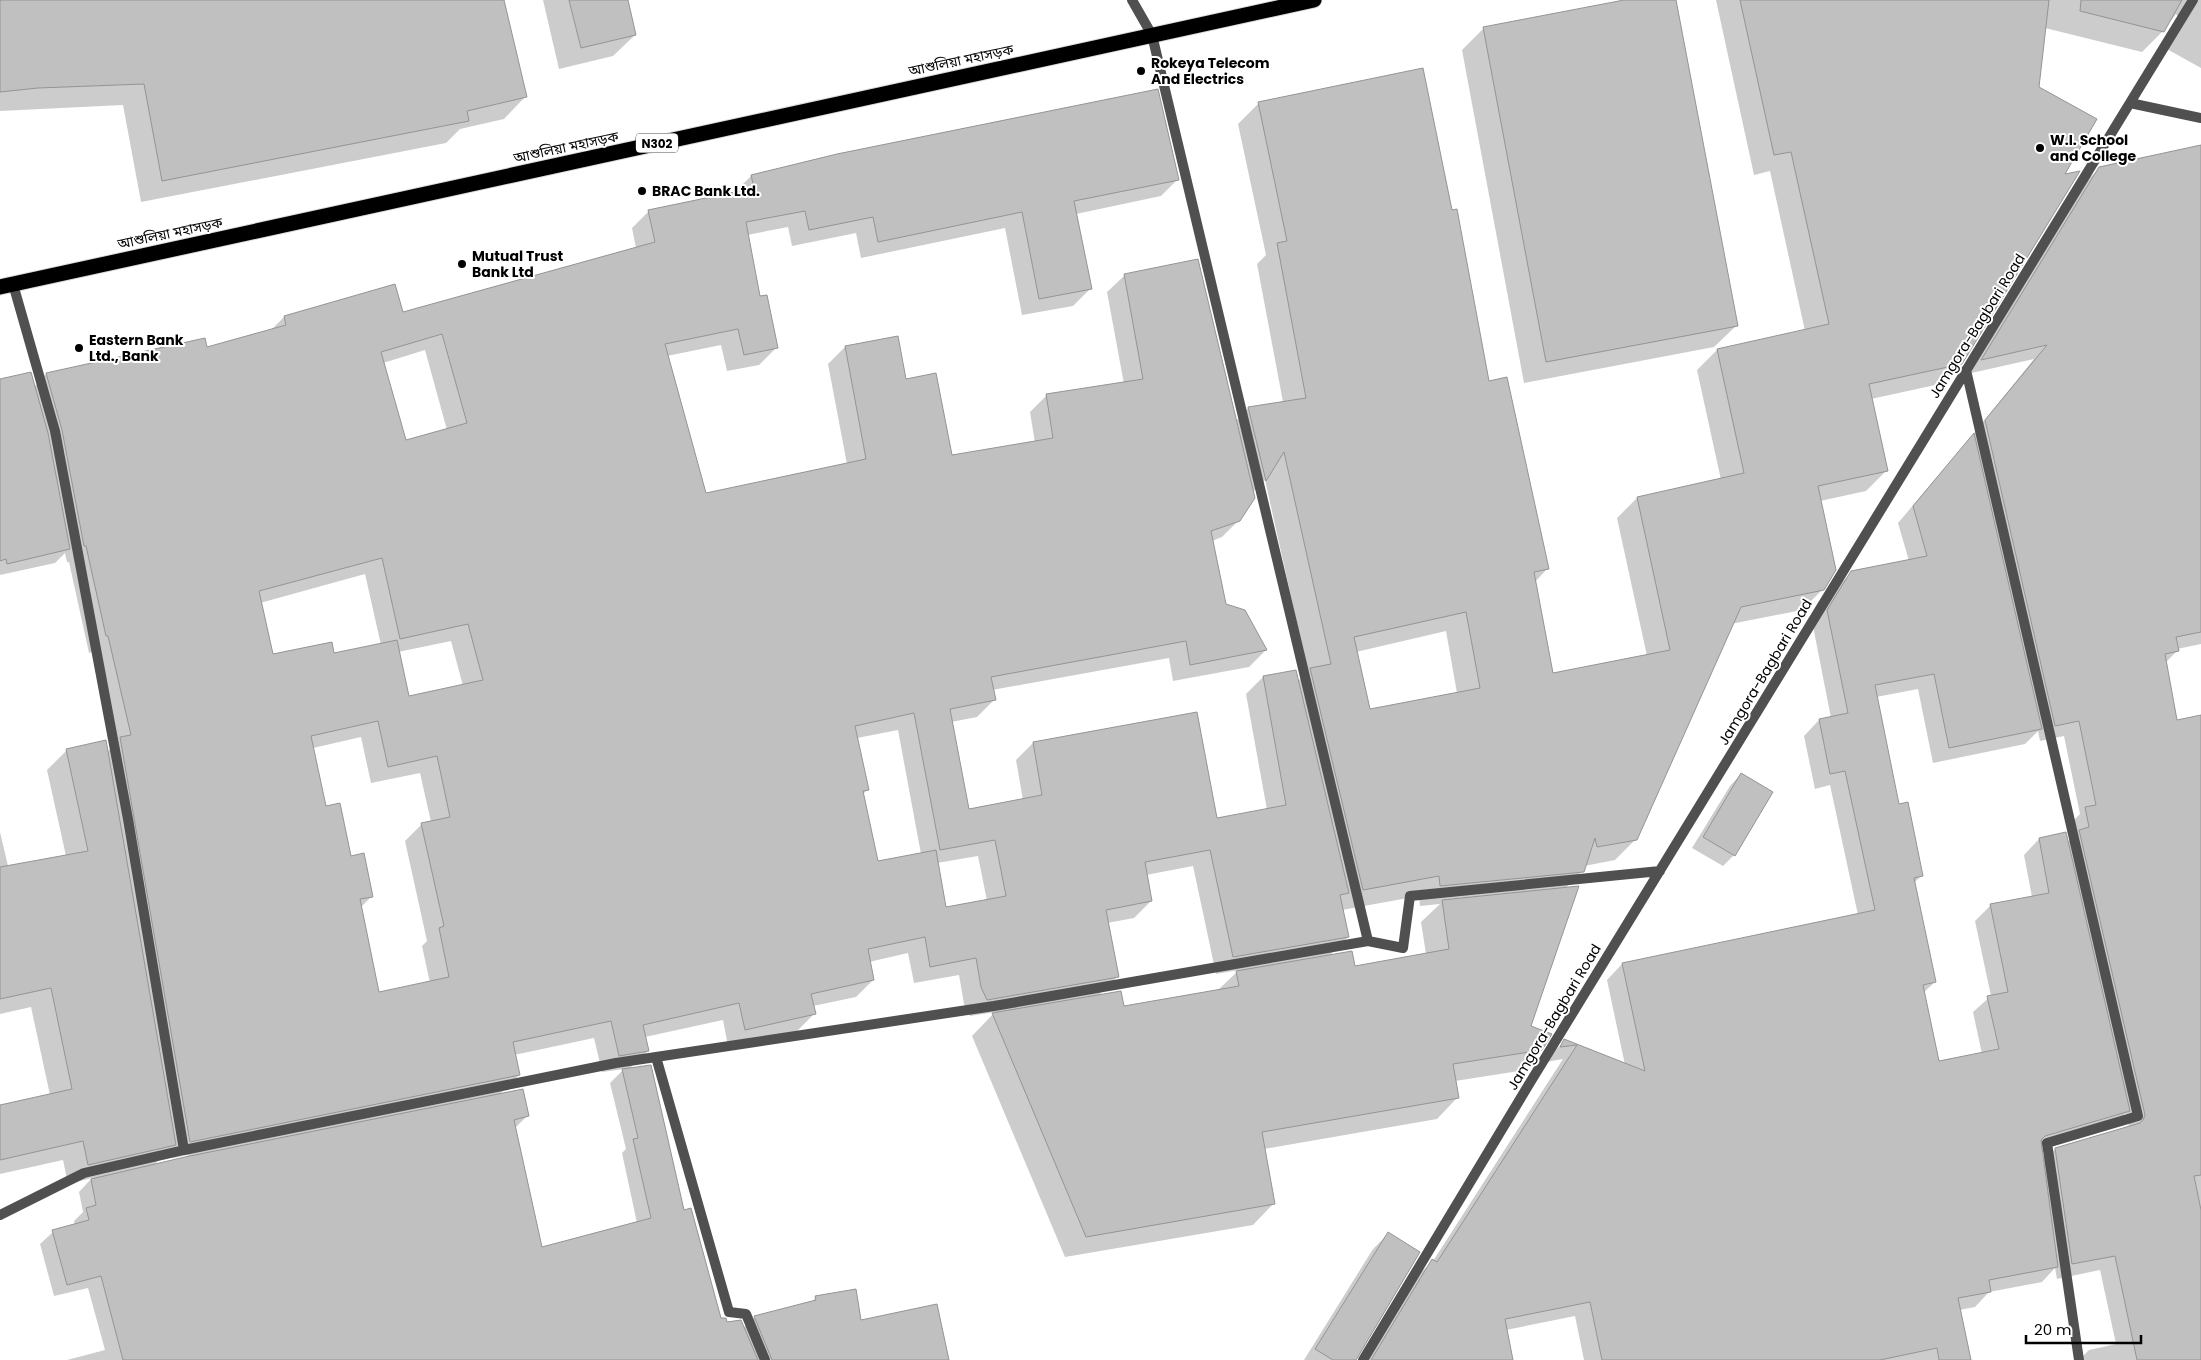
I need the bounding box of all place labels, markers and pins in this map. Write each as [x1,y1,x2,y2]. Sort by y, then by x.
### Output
place label: Rokeya Telecom And Electrics [1151,53,1270,89]
marker: Rokeya Telecom And Electrics [1135,65,1147,77]
place label: W.I. School and College [2050,130,2136,166]
marker: W.I. School and College [2034,142,2046,154]
place label: BRAC Bank Ltd. [652,181,760,201]
marker: BRAC Bank Ltd. [636,185,648,197]
place label: Mutual Trust Bank Ltd [472,246,564,282]
marker: Mutual Trust Bank Ltd [456,258,468,270]
place label: Eastern Bank Ltd., Bank [89,330,184,366]
marker: Eastern Bank Ltd., Bank [73,342,85,354]

